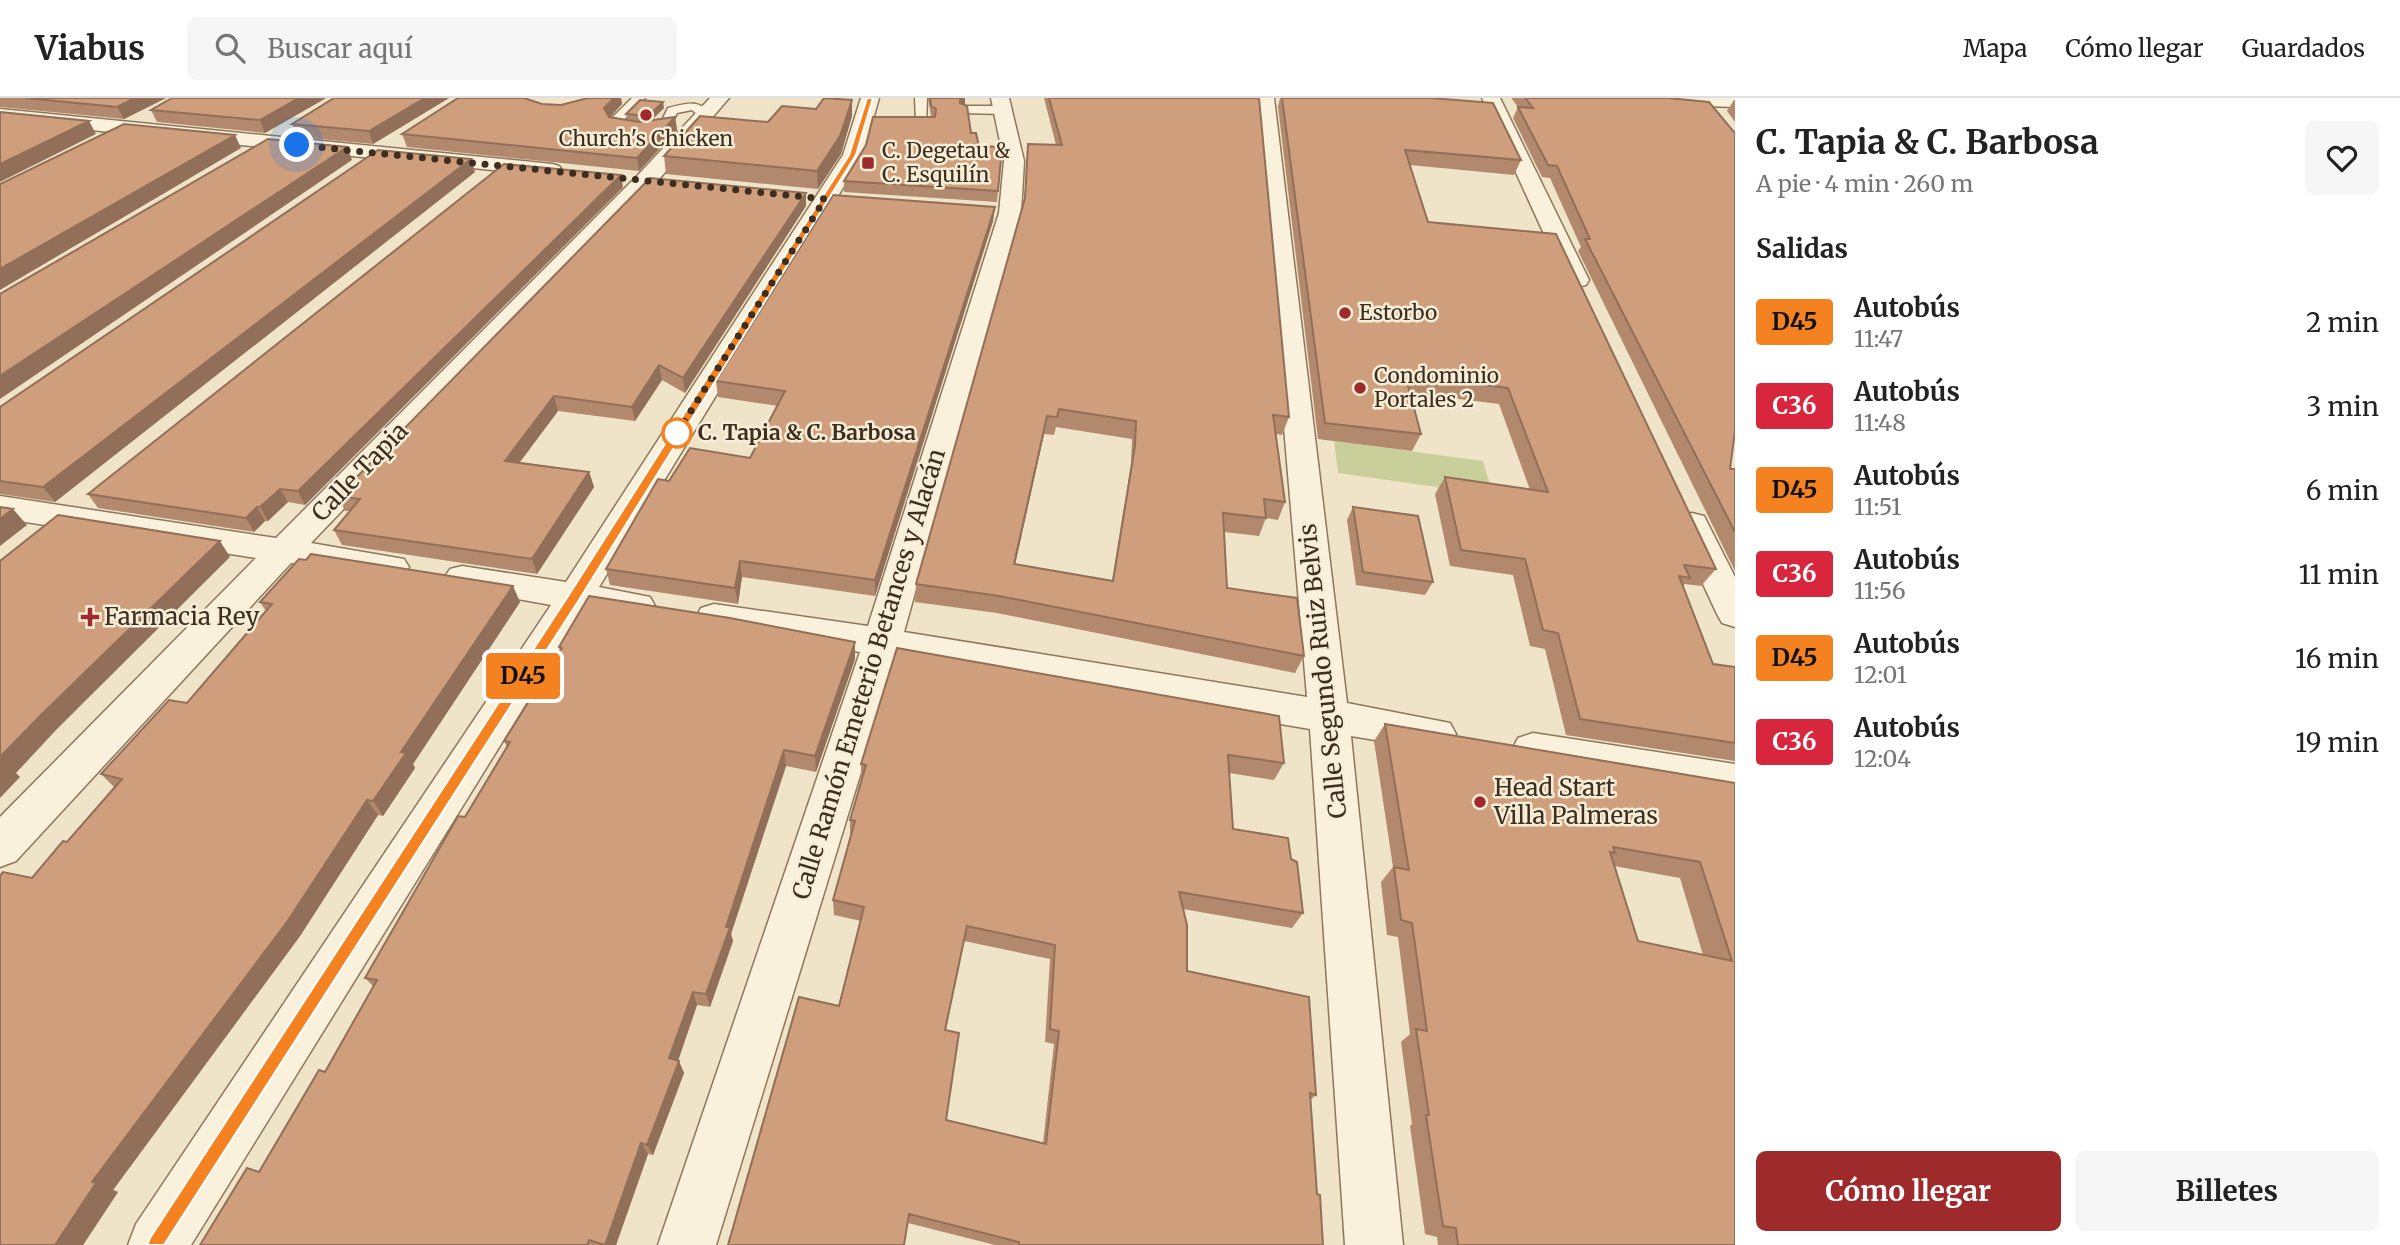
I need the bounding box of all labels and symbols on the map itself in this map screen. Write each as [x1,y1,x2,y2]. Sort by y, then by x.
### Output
marker: Church's Chicken [638,107,654,123]
place label: Church's Chicken [559,125,733,152]
your location [279,127,314,162]
place label: C. Degetau & C. Esquilín [882,137,1010,188]
marker: C. Degetau & C. Esquilín [860,155,876,171]
place label: Estorbo [1359,299,1437,326]
marker: Estorbo [1337,305,1353,321]
place label: Condominio Portales 2 [1374,362,1499,413]
marker: Condominio Portales 2 [1352,380,1368,396]
street label: Calle Tapia [305,415,415,528]
marker: C. Tapia & C. Barbosa [662,418,692,448]
place label: C. Tapia & C. Barbosa [698,419,916,446]
street label: Calle Ramón Emeterio Betances y Alacán [785,445,952,903]
street label: Calle Segundo Ruiz Belvis [1292,522,1353,820]
place label: Farmacia Rey [104,601,260,632]
marker: Farmacia Rey [82,609,98,625]
line badge: D45 [483,653,563,699]
place label: Head Start Villa Palmeras [1493,772,1658,831]
marker: Head Start Villa Palmeras [1472,794,1488,810]

